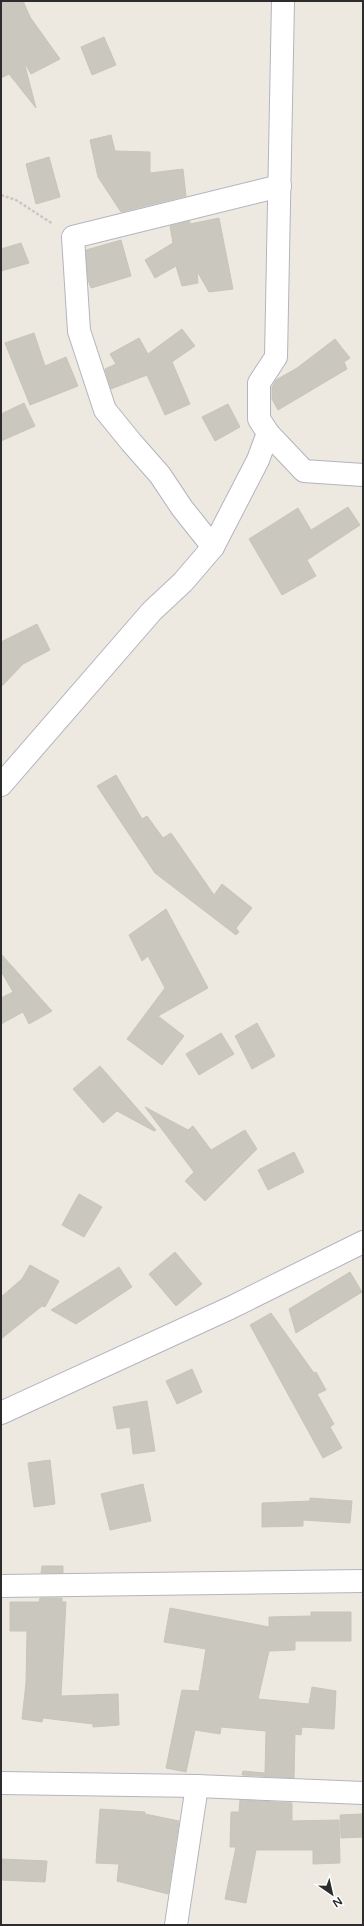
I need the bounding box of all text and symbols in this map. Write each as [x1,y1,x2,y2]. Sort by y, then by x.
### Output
north arrow [312,1874,352,1914]
text: N [330,1894,345,1910]

